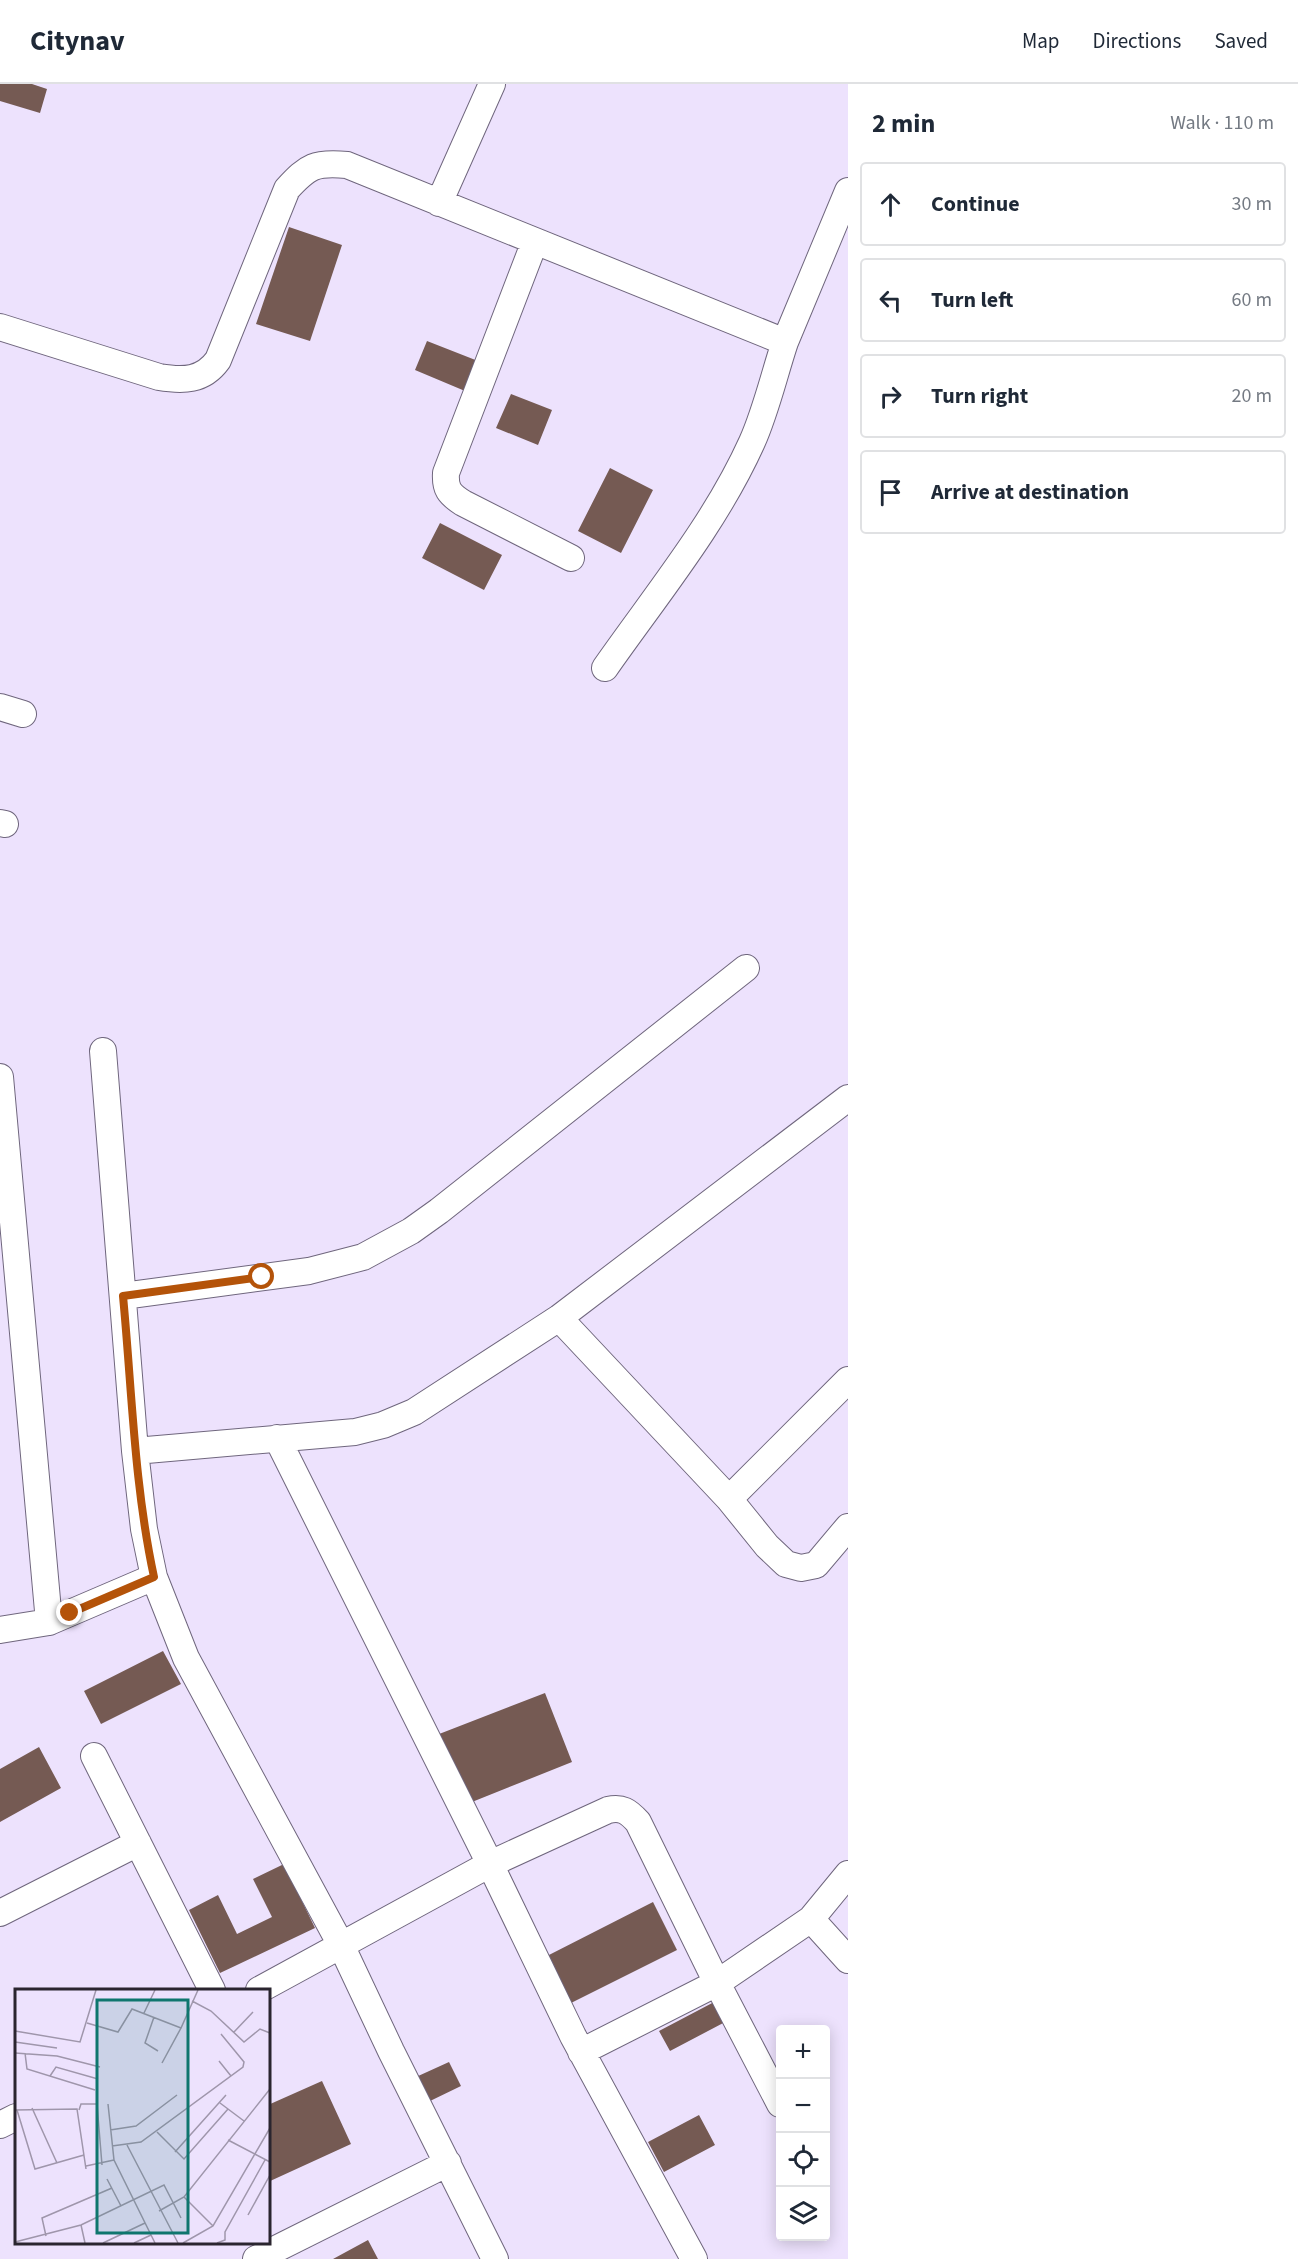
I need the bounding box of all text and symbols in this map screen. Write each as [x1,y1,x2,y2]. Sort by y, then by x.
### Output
text: Citynav [30,21,125,61]
text: Map [1022,26,1060,56]
text: Directions [1093,26,1181,56]
text: Saved [1214,26,1268,56]
text: 2 min [872,105,935,142]
text: Walk · 110 m [1170,109,1274,137]
icon: ahead [874,188,907,221]
text: Continue [931,188,1020,220]
text: 30 m [1232,190,1272,218]
icon: left [874,284,907,317]
text: Turn left [931,284,1013,316]
text: 60 m [1232,286,1272,314]
icon: right [874,380,907,413]
text: Turn right [931,380,1028,412]
text: 20 m [1232,382,1272,410]
icon: arrive [874,476,907,509]
text: Arrive at destination [931,476,1129,508]
route start [248,1263,274,1289]
route end [56,1599,82,1625]
inset map [15,1989,270,2244]
map controls [776,2025,830,2241]
button: + [776,2025,830,2079]
button: − [776,2079,830,2133]
button: locate [776,2133,830,2187]
button: layers [776,2187,830,2241]

